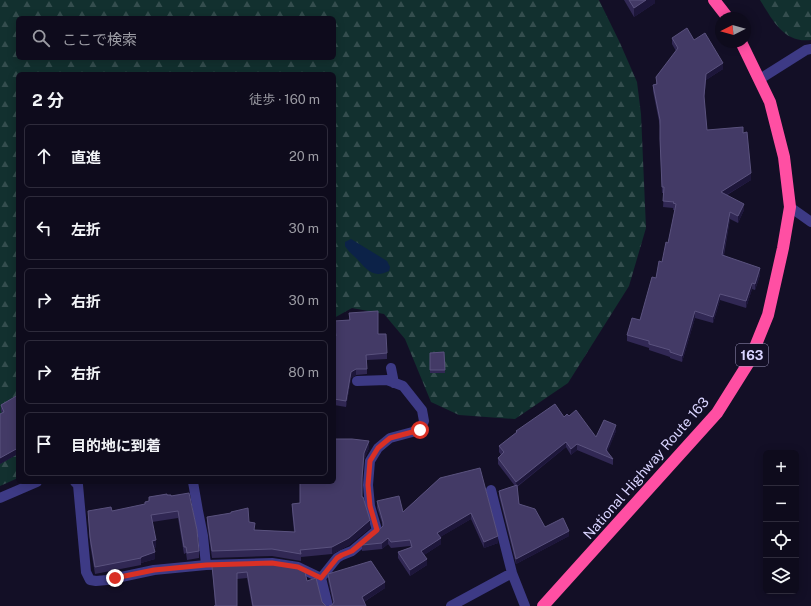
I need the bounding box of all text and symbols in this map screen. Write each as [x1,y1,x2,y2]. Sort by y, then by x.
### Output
north arrow [715,12,751,48]
search box [16,16,336,60]
icon: search [30,27,52,49]
text: ここで検索 [62,31,137,48]
text: 2 分 [32,90,64,110]
text: 徒歩 · 160 m [249,92,320,107]
icon: ahead [33,145,55,167]
text: 直進 [71,149,101,166]
text: 20 m [289,149,319,164]
icon: left [33,217,55,239]
text: 左折 [71,221,101,238]
text: 30 m [289,221,319,236]
icon: right [33,289,55,311]
text: 右折 [71,293,101,310]
text: 30 m [289,293,319,308]
road number: 163 [736,344,768,366]
icon: right [33,361,55,383]
text: 右折 [71,365,101,382]
text: 80 m [288,365,319,380]
street label: National Highway Route 163 [580,394,712,542]
route start [411,421,429,439]
icon: arrive [33,433,55,455]
text: 目的地に到着 [71,437,161,454]
map controls [763,450,799,594]
button: + [763,450,799,486]
button: − [763,486,799,522]
button: locate [763,522,799,558]
button: layers [763,558,799,594]
route end [106,569,124,587]

